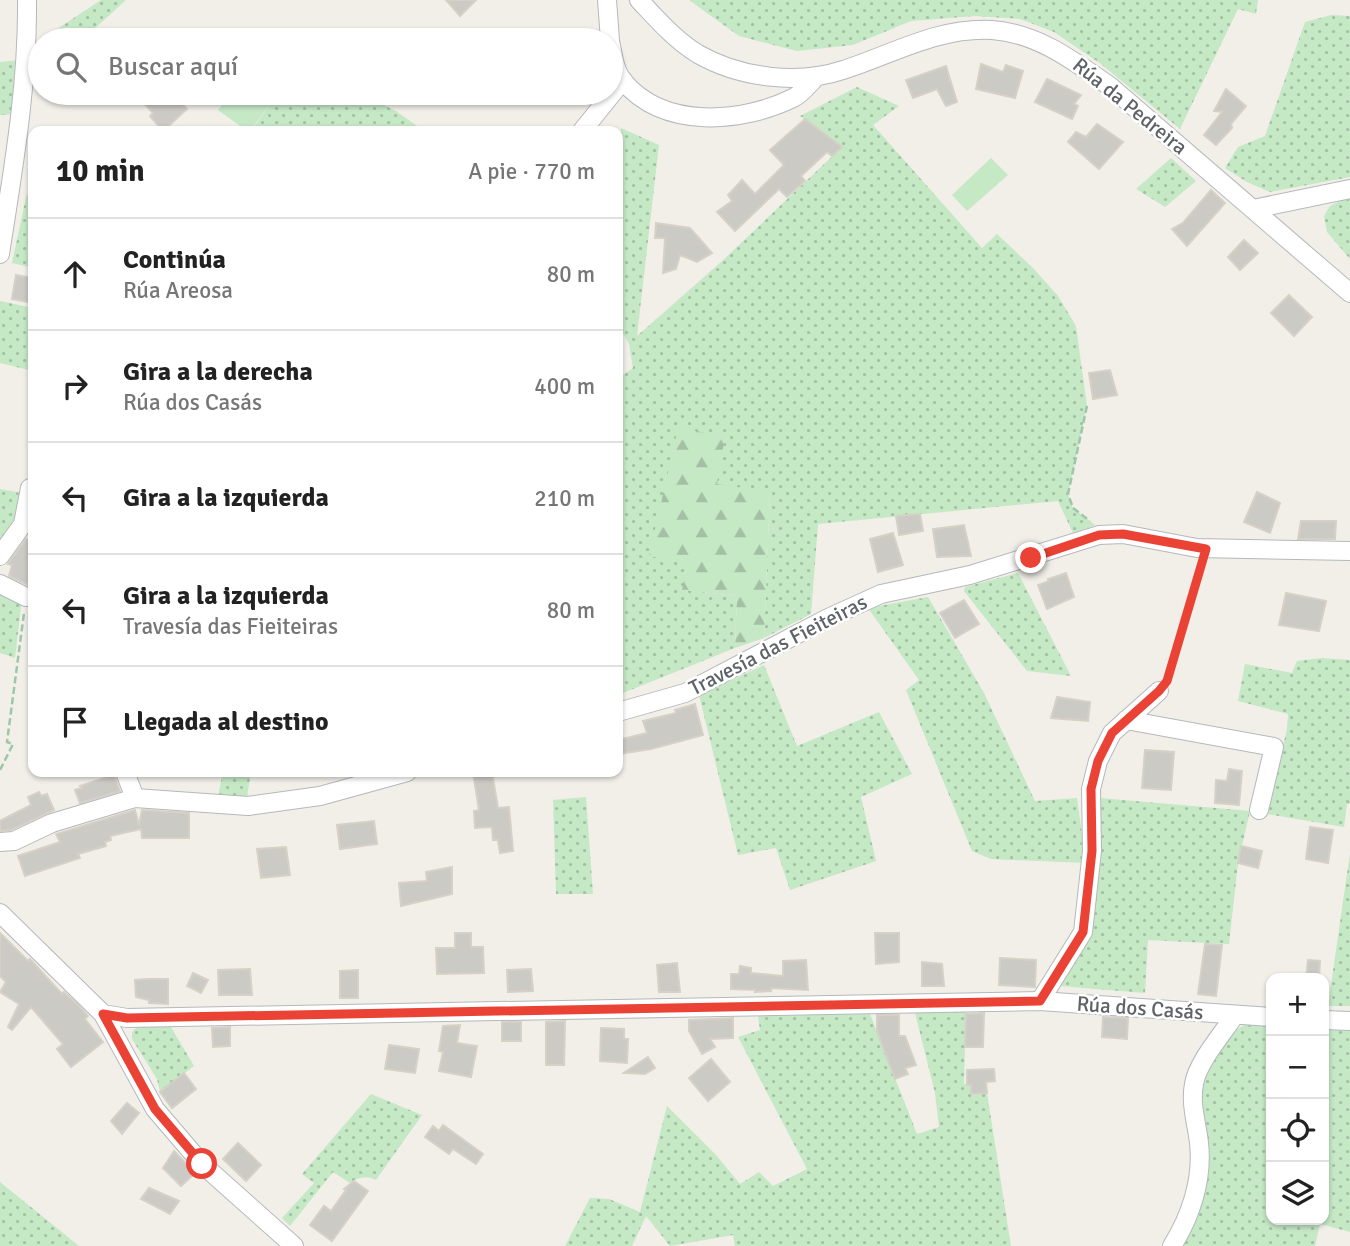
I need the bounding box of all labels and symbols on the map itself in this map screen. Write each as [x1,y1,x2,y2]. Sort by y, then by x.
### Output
street label: Rúa da Pedreira [1067,52,1193,160]
route end [1015,542,1046,573]
street label: Travesía das Fieiteiras [685,589,871,701]
street label: Rúa dos Casás [1076,991,1204,1025]
route start [186,1148,217,1179]

